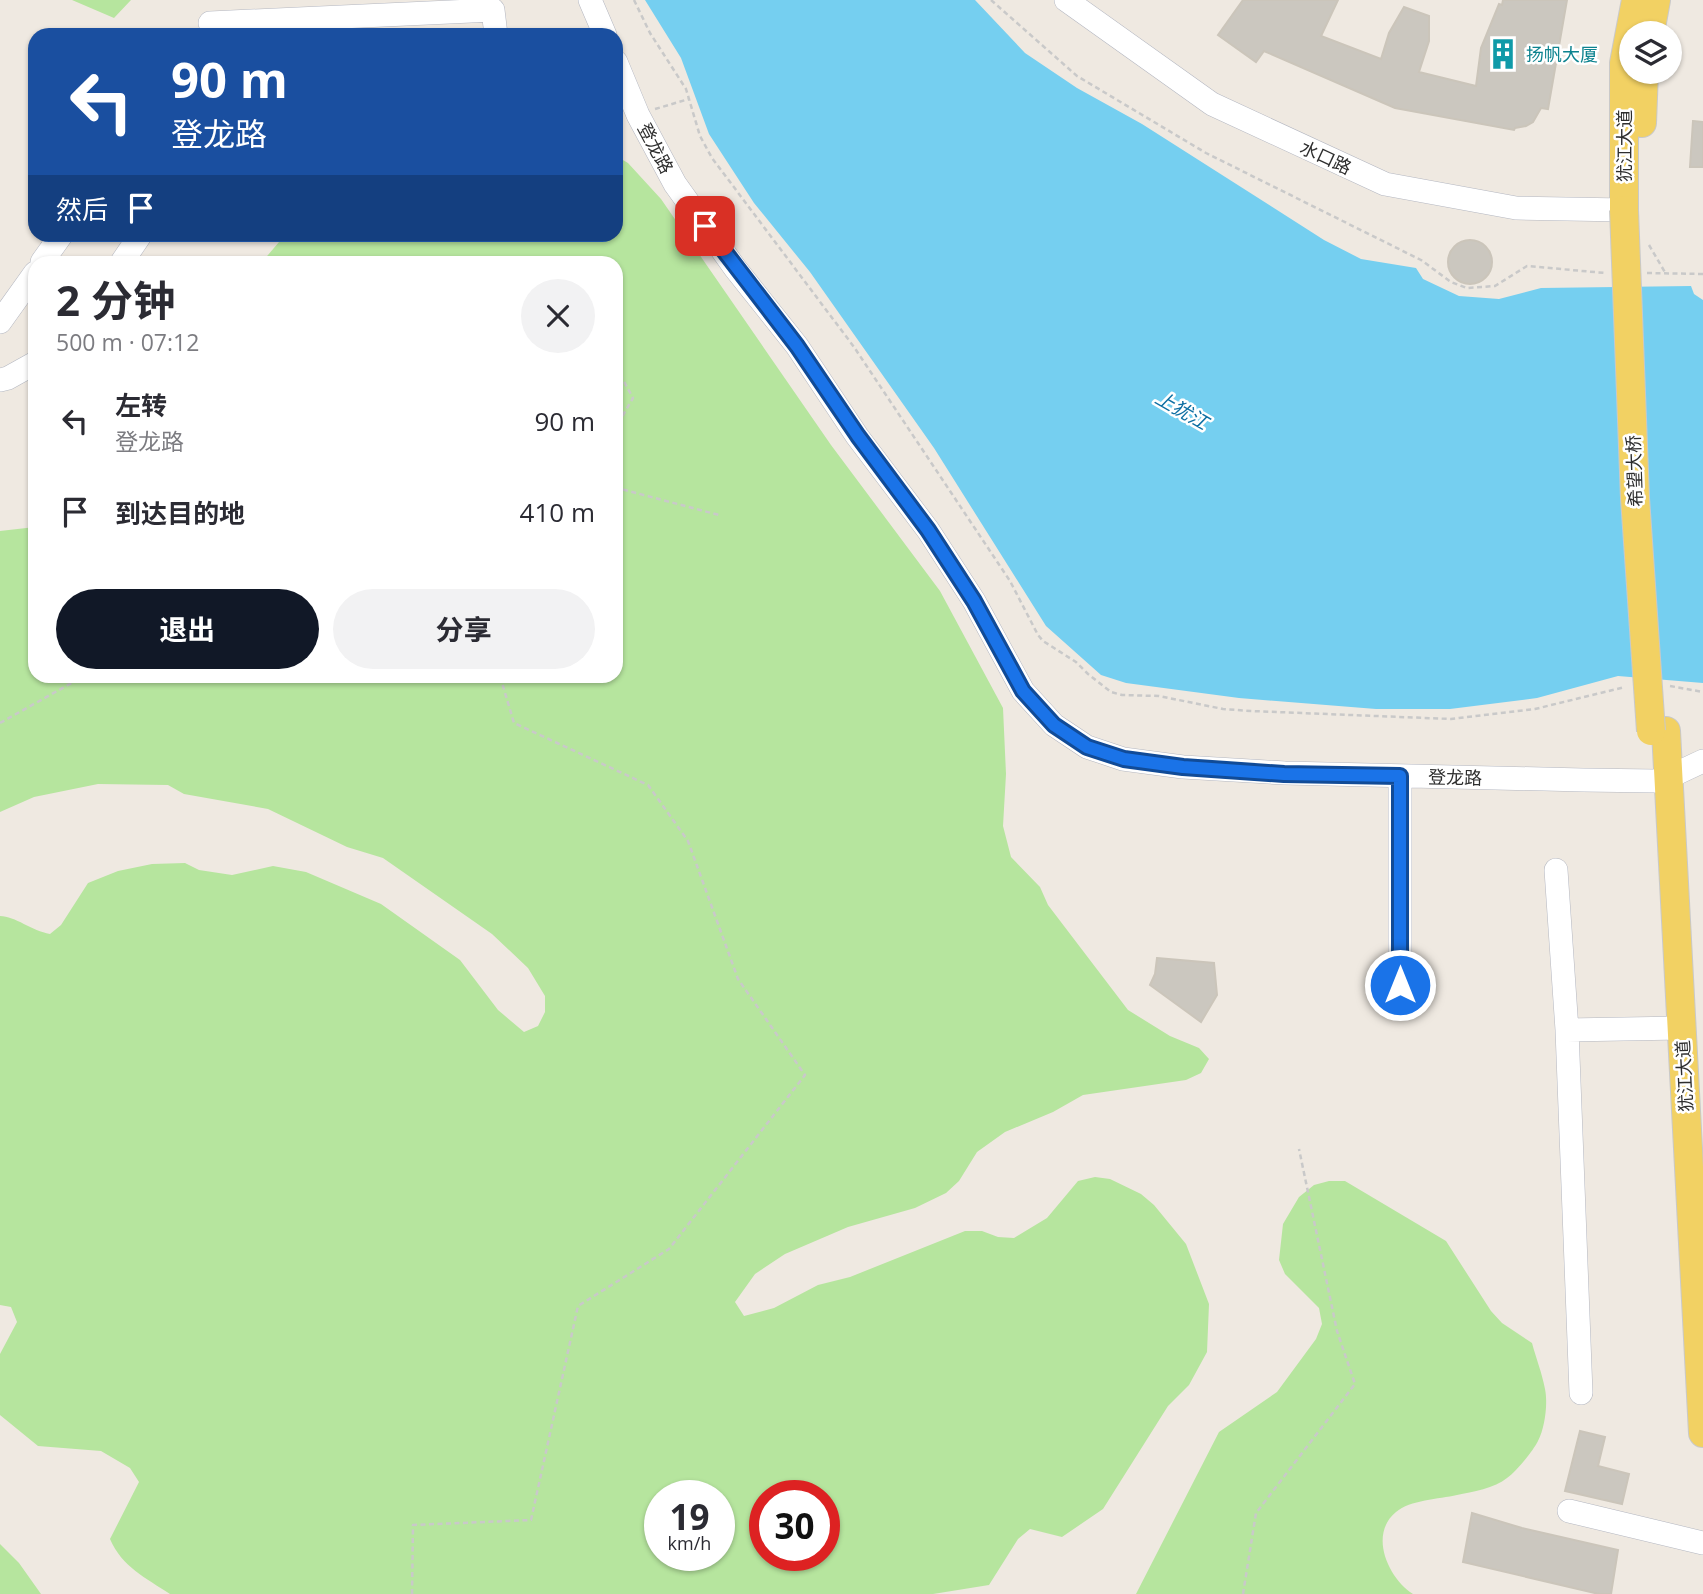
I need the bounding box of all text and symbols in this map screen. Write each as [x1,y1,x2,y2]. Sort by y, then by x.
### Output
map controls [1619,21,1682,84]
button: layers [1619,21,1682,84]
building icon: 扬帆大厦 [1486,37,1520,71]
place label: 扬帆大厦 [1526,42,1598,66]
text: 90 m [171,46,288,112]
icon: left [56,56,147,147]
street label: 犹江大道 [1612,110,1636,182]
text: 登龙路 [171,112,267,155]
street label: 登龙路 [633,119,679,177]
street label: 水口路 [1296,135,1356,179]
icon: arrive [122,189,160,227]
text: 然后 [56,191,108,227]
pin [675,196,735,256]
icon: arrive [686,207,724,245]
text: 2 分钟 [56,271,175,328]
button: close [521,279,595,353]
text: 500 m · 07:12 [56,326,199,358]
water label: 上犹江 [1151,384,1215,437]
text: 左转 [115,387,167,423]
icon: left [56,402,94,440]
text: 90 m [534,403,595,439]
text: 登龙路 [115,425,184,457]
street label: 希望大桥 [1621,435,1647,507]
icon: arrive [56,493,94,531]
text: 410 m [520,494,595,530]
text: 到达目的地 [115,495,245,531]
button: 退出 [56,589,319,669]
button: 分享 [333,589,595,669]
street label: 登龙路 [1428,765,1482,789]
position arrow [1363,948,1437,1022]
street label: 犹江大道 [1670,1039,1698,1113]
speed limit sign: 30 [749,1480,840,1571]
text: 19 [669,1493,710,1540]
text: km/h [668,1531,711,1555]

